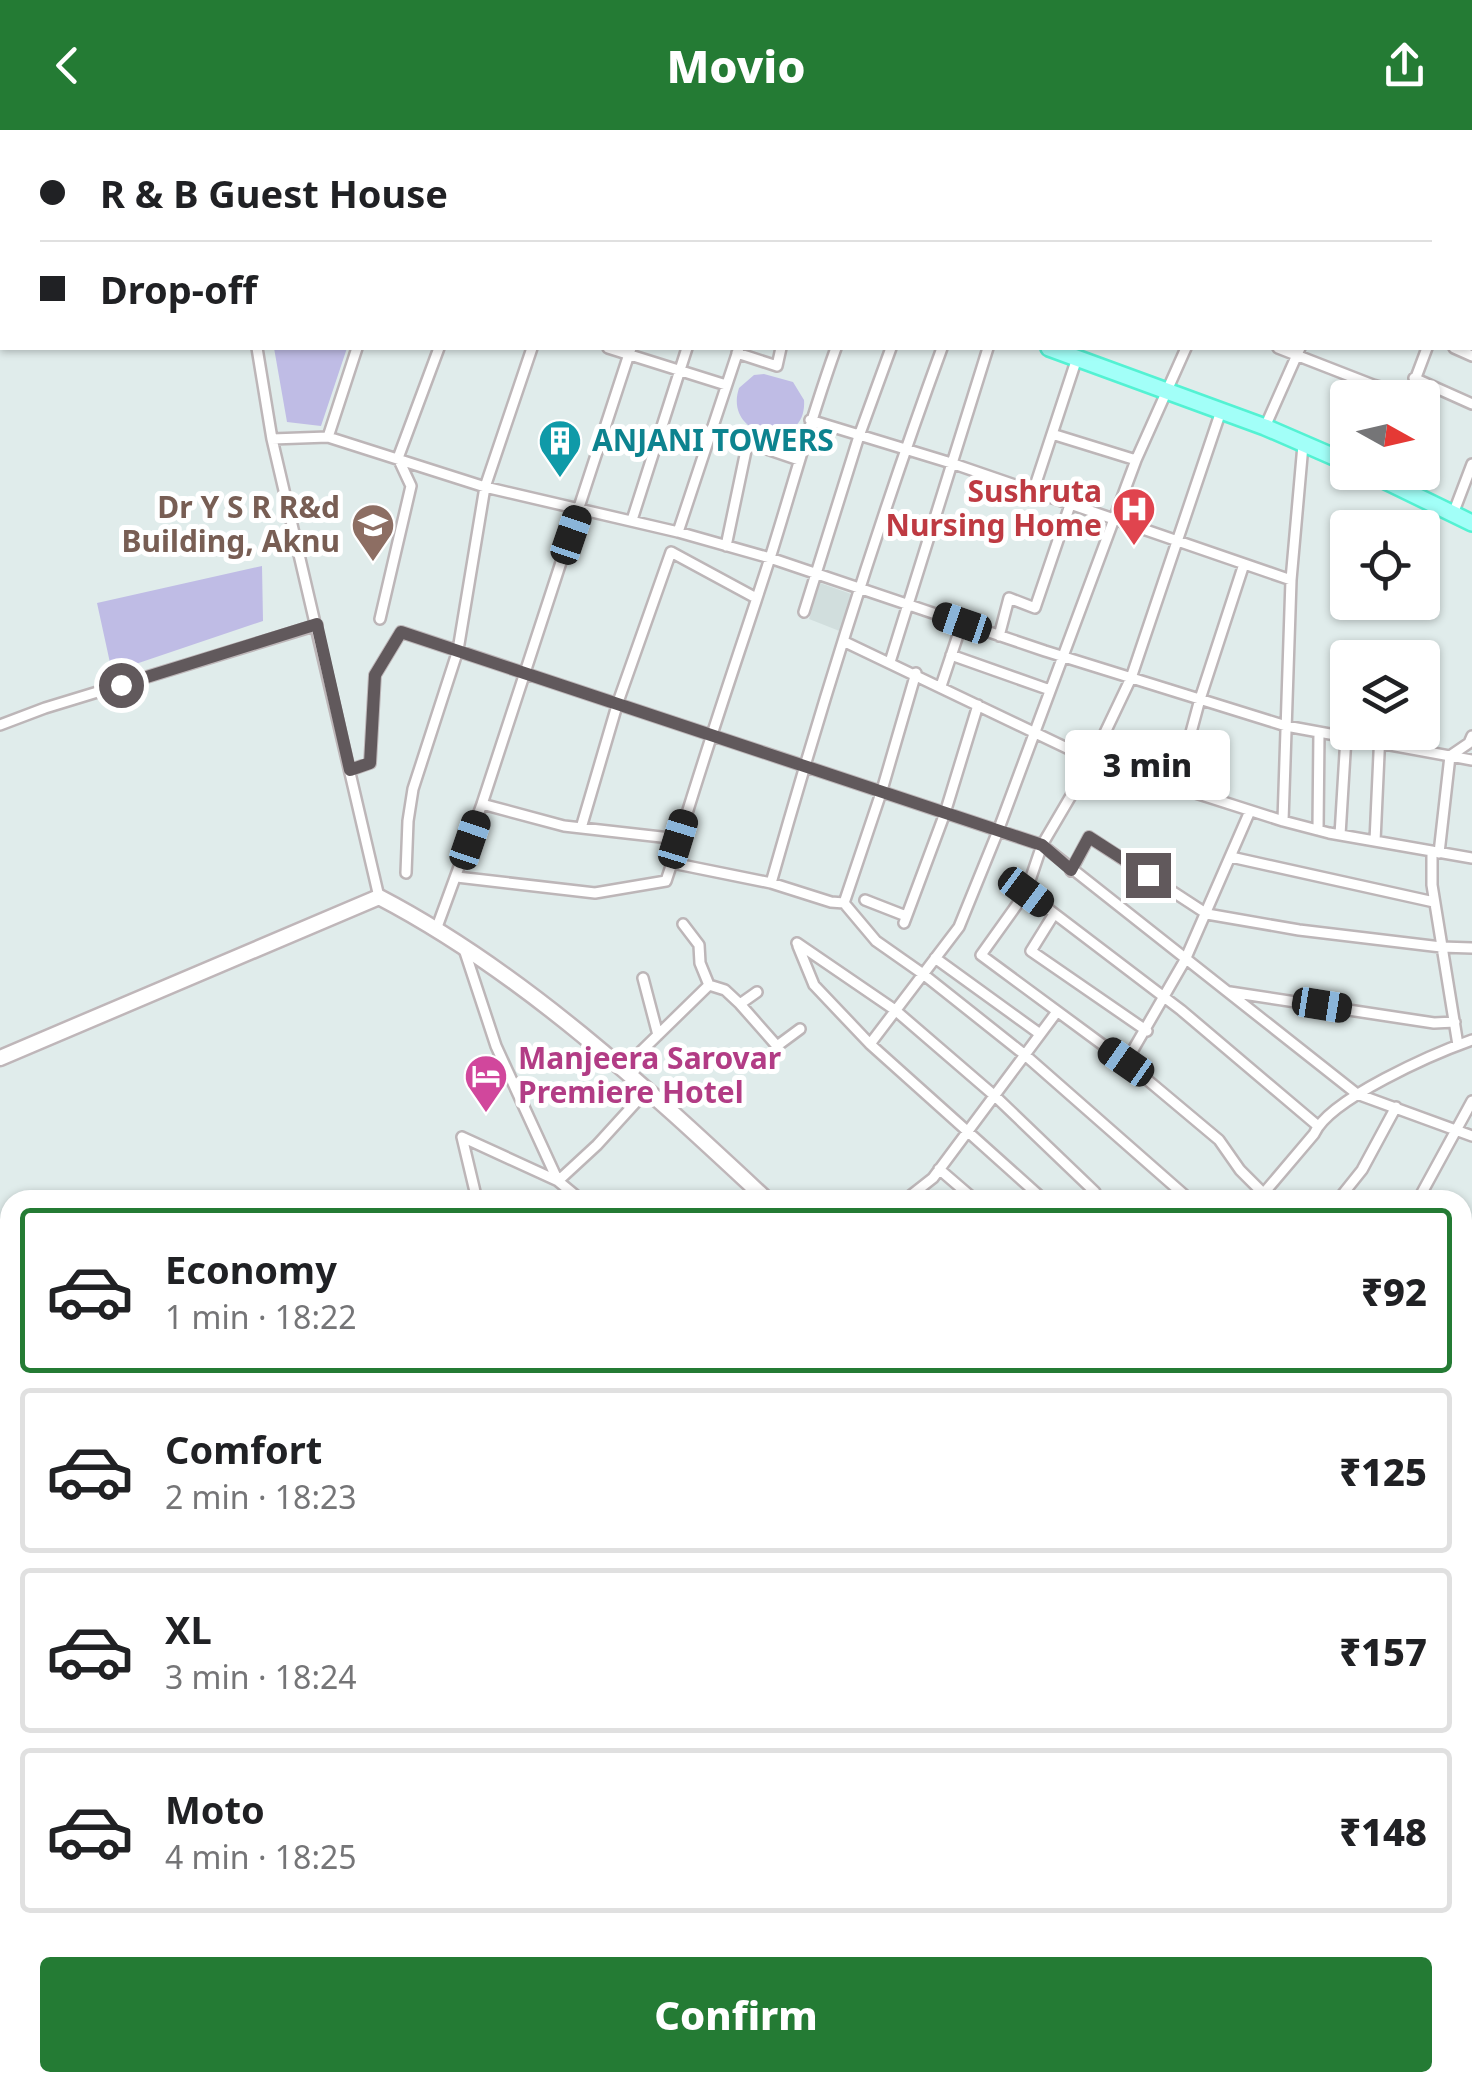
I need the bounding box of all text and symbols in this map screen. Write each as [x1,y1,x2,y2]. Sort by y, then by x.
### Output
text: Movio [666,35,806,96]
icon: back [40,38,95,93]
icon: share [1377,38,1432,93]
text: R & B Guest House [100,167,448,219]
text: Drop-off [100,263,257,315]
north arrow [1330,380,1440,490]
map controls [1330,380,1440,750]
building icon: ANJANI TOWERS [537,418,583,479]
place label: ANJANI TOWERS [592,419,834,460]
place label: Sushruta Nursing Home [886,470,1102,545]
place label: Dr Y S R R&d Building, Aknu [122,486,340,561]
hospital icon: Sushruta Nursing Home [1111,486,1157,547]
school or university icon: Dr Y S R R&d Building, Aknu [350,502,396,563]
car [547,502,595,568]
button: locate [1330,510,1440,620]
car [929,599,995,647]
button: layers [1330,640,1440,750]
route start [99,663,144,708]
callout: 3 min [1066,730,1230,800]
text: 3 min [1103,743,1192,786]
car [655,806,701,872]
car [446,807,494,873]
route end [1126,853,1171,898]
car [993,862,1059,922]
car [1290,985,1354,1025]
car [1093,1033,1159,1091]
place label: Manjeera Sarovar Premiere Hotel [518,1037,782,1112]
hotel icon: Manjeera Sarovar Premiere Hotel [463,1053,509,1114]
text: Economy [165,1243,337,1295]
icon: car [45,1246,135,1336]
text: ₹92 [1361,1265,1427,1317]
text: 1 min · 18:22 [165,1295,357,1338]
text: Comfort [165,1423,322,1475]
icon: car [45,1426,135,1516]
text: ₹125 [1339,1445,1427,1497]
text: 2 min · 18:23 [165,1475,357,1518]
text: XL [165,1603,212,1655]
icon: car [45,1606,135,1696]
text: ₹157 [1339,1625,1427,1677]
text: 3 min · 18:24 [165,1655,357,1698]
text: Moto [165,1783,265,1835]
icon: car [45,1786,135,1876]
text: ₹148 [1339,1805,1427,1857]
text: 4 min · 18:25 [165,1835,357,1878]
button: Confirm [40,1957,1432,2072]

